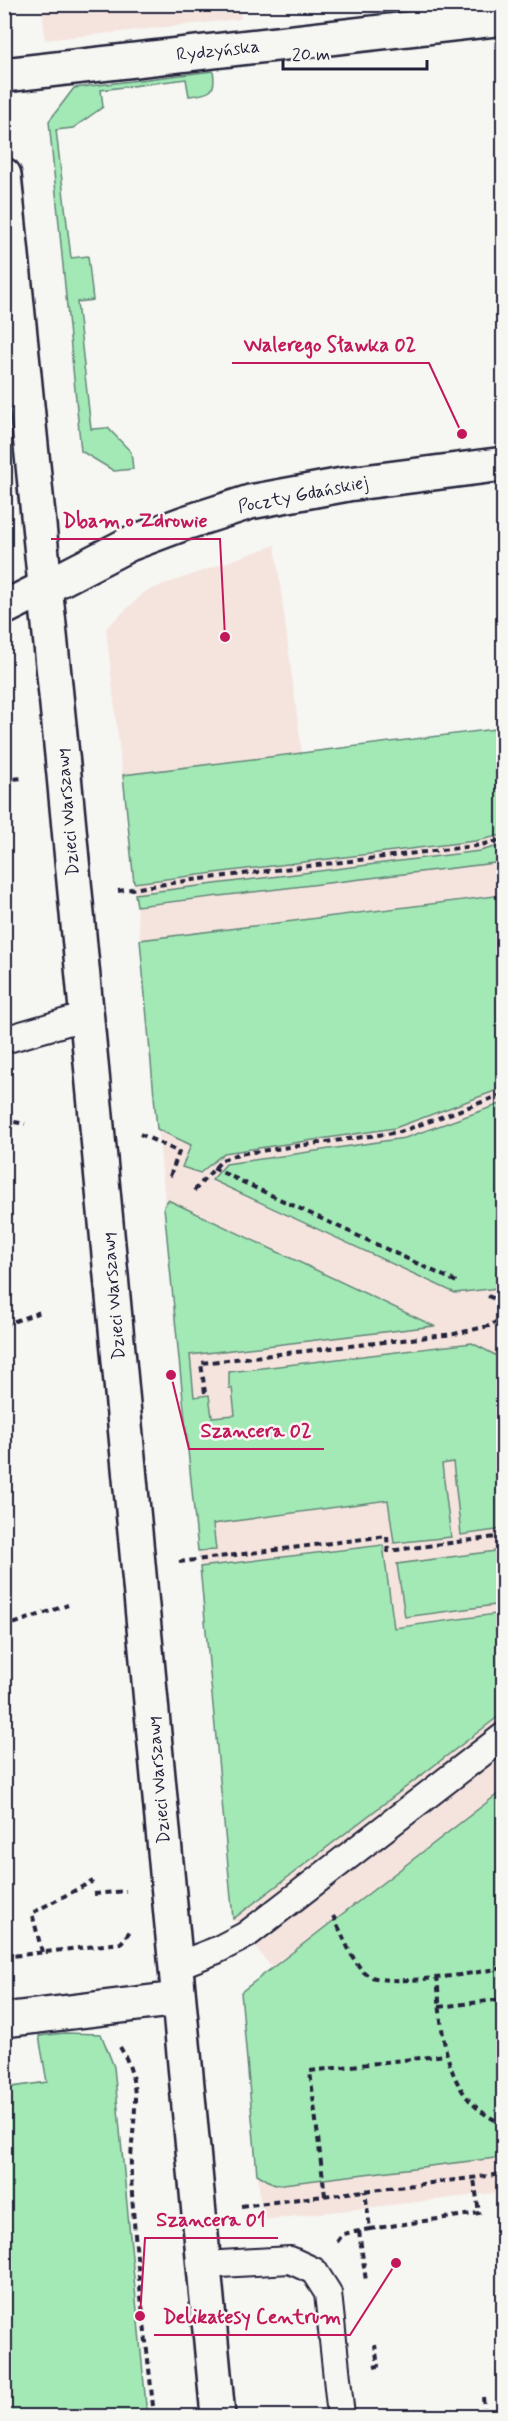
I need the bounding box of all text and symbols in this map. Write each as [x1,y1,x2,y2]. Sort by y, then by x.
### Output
scale bar [283,33,427,71]
street label: Rydzyńska [175,35,261,67]
text: 20 m [292,43,330,67]
callout: Walerego Sławka 02 [232,325,429,363]
text: Walerego Sławka 02 [243,332,416,359]
street label: Poczty Gdańskiej [236,471,370,519]
callout: Dbam o Zdrowie [51,501,220,539]
text: Dbam o Zdrowie [63,508,207,535]
street label: Dzieci Warszawy [50,747,86,877]
street label: Dzieci Warszawy [96,1231,132,1361]
callout: Szancera 02 [189,1411,324,1449]
text: Szancera 02 [200,1418,312,1445]
street label: Dzieci Warszawy [141,1715,177,1845]
callout: Szancera 01 [145,2200,278,2238]
text: Szancera 01 [156,2207,266,2234]
callout: Delikatesy Centrum [154,2297,350,2335]
text: Delikatesy Centrum [163,2304,341,2331]

